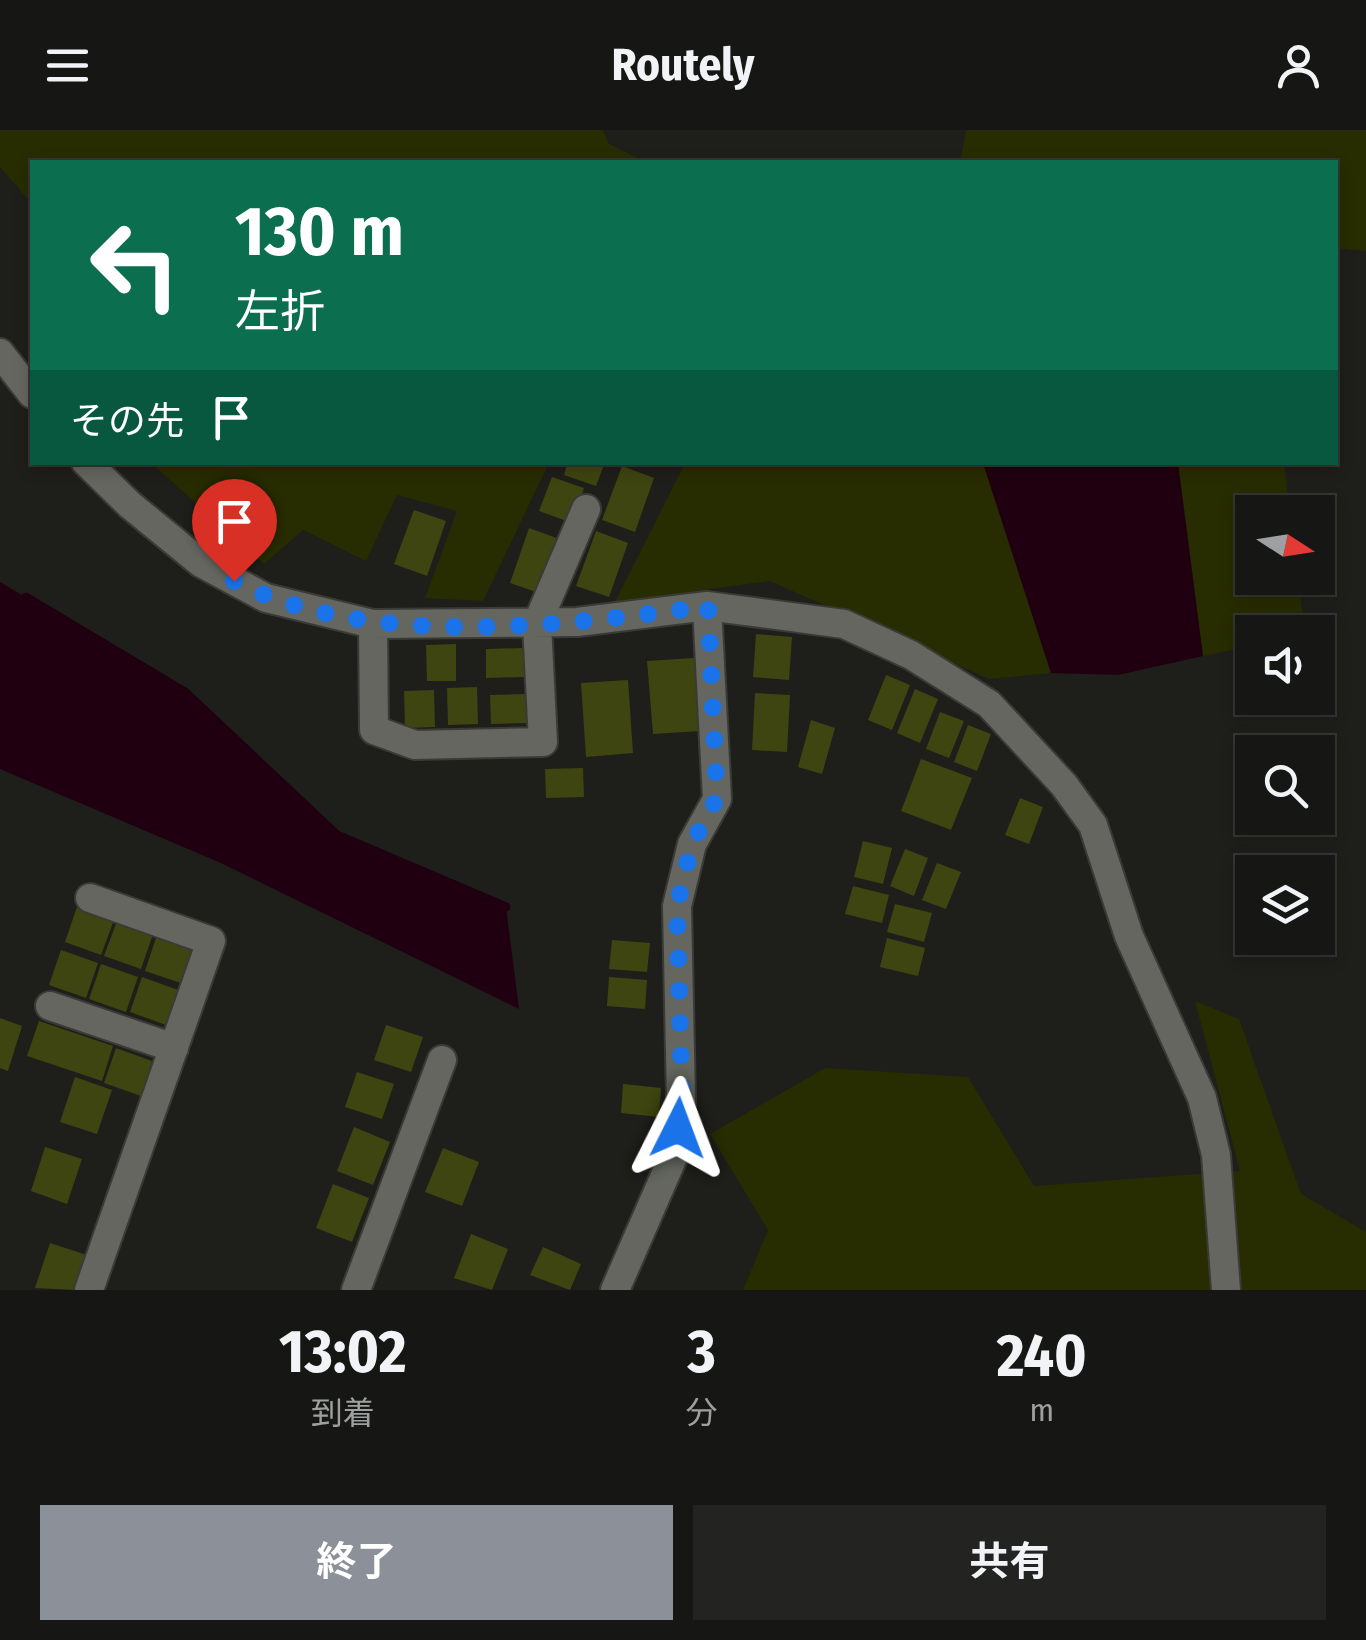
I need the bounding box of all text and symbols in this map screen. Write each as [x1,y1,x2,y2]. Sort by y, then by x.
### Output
icon: menu [40,38,95,93]
text: Routely [611,38,755,92]
icon: person [1271,38,1326,93]
text: 130 m [235,190,404,274]
icon: left [70,200,200,330]
text: 左折 [235,285,325,339]
icon: arrive [204,390,259,445]
text: その先 [70,398,184,444]
pin [192,479,277,582]
icon: arrive [207,494,262,549]
north arrow [1235,495,1335,595]
map controls [1235,495,1335,955]
button: sound [1235,615,1335,715]
button: search [1235,735,1335,835]
button: layers [1235,855,1335,955]
position arrow [626,1076,730,1180]
text: 13:02 [279,1316,407,1388]
text: 3 [687,1316,716,1388]
text: 240 [997,1320,1087,1392]
text: m [1029,1391,1054,1429]
text: 到着 [311,1394,375,1432]
text: 分 [686,1394,718,1432]
button: 終了 [40,1505,673,1620]
button: 共有 [693,1505,1326,1620]

